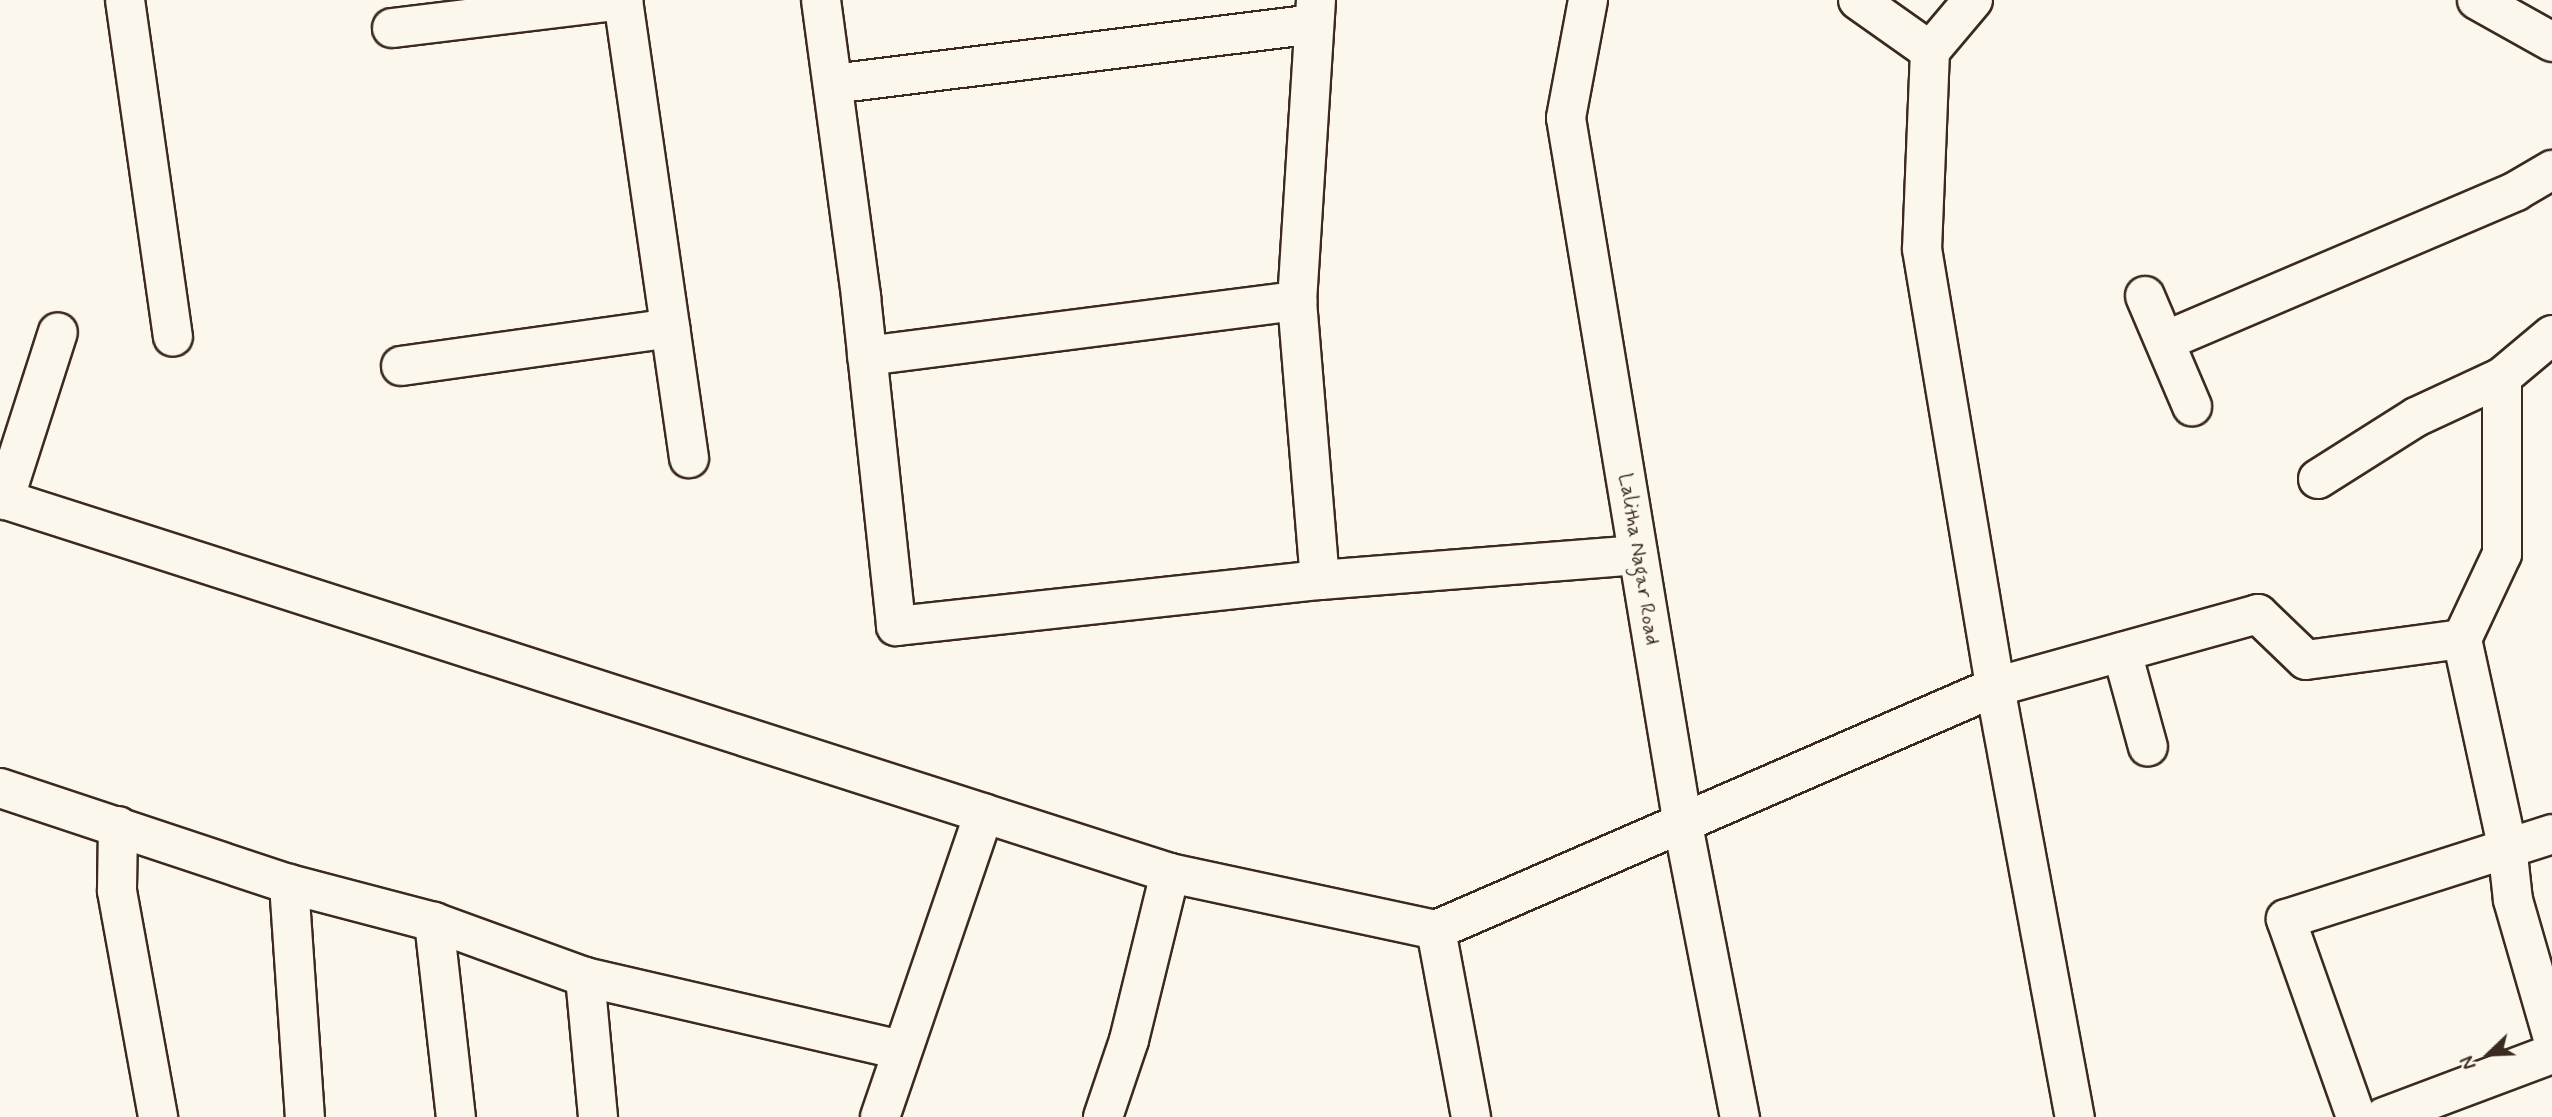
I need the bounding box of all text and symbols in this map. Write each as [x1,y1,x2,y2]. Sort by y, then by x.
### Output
street label: Lalitha Nagar Road [1613,472,1665,646]
north arrow [2454,1019,2524,1089]
text: N [2455,1052,2483,1073]

